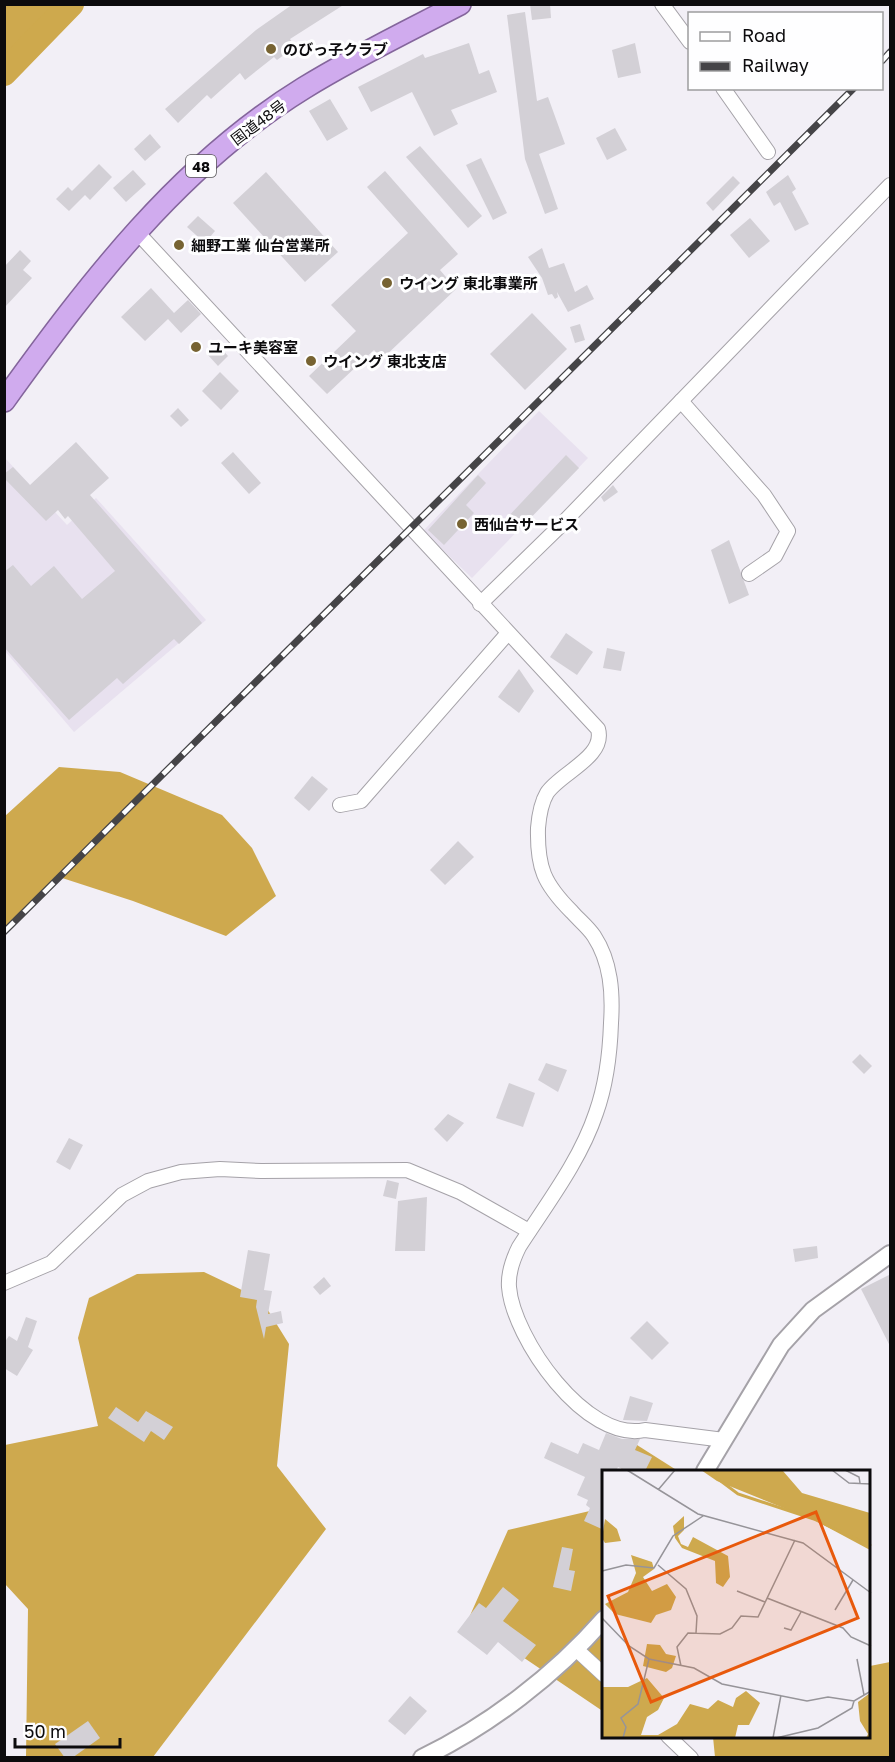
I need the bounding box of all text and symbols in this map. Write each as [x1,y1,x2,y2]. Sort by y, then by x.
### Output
legend [688,12,883,90]
text: Road [742,24,786,46]
place label: のびっ子クラブ [283,40,388,58]
marker: のびっ子クラブ [264,42,278,56]
text: Railway [742,54,809,76]
street label: 国道48号 [227,96,289,148]
road number: 48 [186,155,216,177]
place label: 細野工業 仙台営業所 [191,236,330,254]
marker: 細野工業 仙台営業所 [172,238,186,252]
place label: ウイング 東北事業所 [399,274,538,292]
marker: ウイング 東北事業所 [380,276,394,290]
place label: ユーキ美容室 [208,338,298,356]
marker: ユーキ美容室 [189,340,203,354]
place label: ウイング 東北支店 [323,352,447,370]
marker: ウイング 東北支店 [304,354,318,368]
place label: 西仙台サービス [474,515,579,533]
marker: 西仙台サービス [455,517,469,531]
inset map [602,1470,871,1738]
scale bar [15,1711,120,1749]
text: 50 m [24,1720,66,1742]

